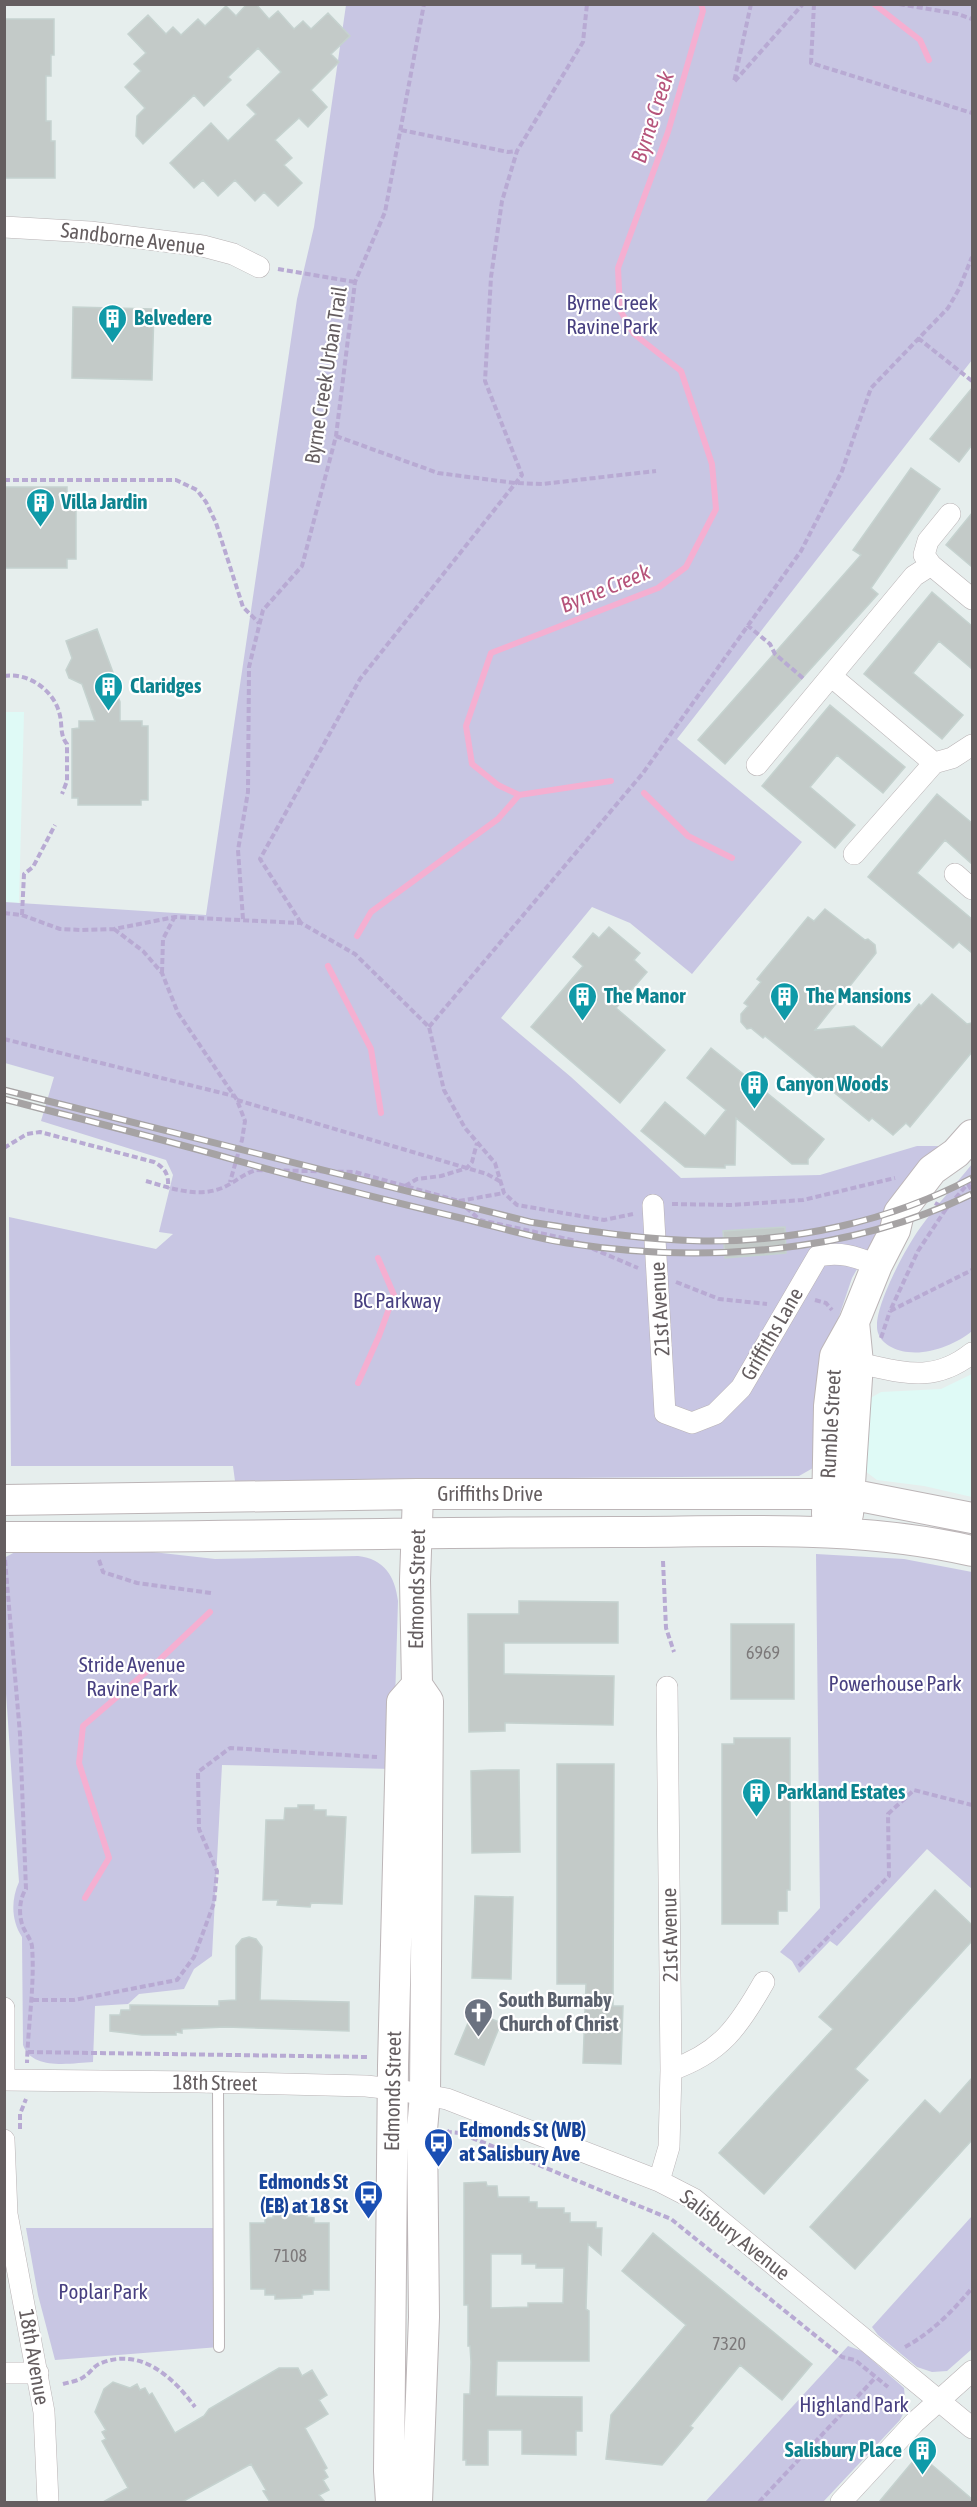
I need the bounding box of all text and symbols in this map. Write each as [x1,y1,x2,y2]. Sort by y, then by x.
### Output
water label: Byrne Creek [625,68,679,166]
street label: Sandborne Avenue [59,217,207,259]
street label: Byrne Creek Urban Trail [299,284,351,465]
park label: Byrne Creek Ravine Park [566,290,658,338]
building icon: Belvedere [97,302,129,344]
place label: Belvedere [134,305,212,329]
building icon: Villa Jardin [24,486,56,528]
place label: Villa Jardin [60,489,148,513]
water label: Byrne Creek [556,558,654,618]
building icon: Claridges [93,670,125,712]
place label: Claridges [130,673,202,697]
building icon: The Manor [567,980,599,1022]
building icon: The Mansions [769,980,801,1022]
place label: The Manor [604,983,686,1007]
place label: The Mansions [806,983,912,1007]
building icon: Canyon Woods [739,1068,771,1110]
place label: Canyon Woods [776,1071,889,1095]
street label: 21st Avenue [645,1261,673,1357]
street label: Griffiths Lane [735,1283,807,1384]
park label: BC Parkway [353,1288,441,1312]
street label: Rumble Street [815,1369,845,1479]
street label: Griffiths Drive [437,1481,543,1505]
street label: Edmonds Street [403,1529,429,1649]
house number: 6969 [746,1642,780,1663]
park label: Stride Avenue Ravine Park [79,1652,185,1700]
park label: Powerhouse Park [829,1671,961,1695]
building icon: Parkland Estates [740,1776,772,1818]
place label: Parkland Estates [777,1779,906,1803]
street label: 21st Avenue [656,1888,682,1982]
place label: South Burnaby Church of Christ [499,1987,618,2035]
church icon: South Burnaby Church of Christ [462,1996,494,2038]
street label: Edmonds Street [379,2031,405,2151]
street label: 18th Street [172,2069,258,2095]
place label: Edmonds St (WB) at Salisbury Ave [459,2117,586,2165]
bus stop icon: Edmonds St (WB) at Salisbury Ave [422,2126,454,2168]
place label: Edmonds St (EB) at 18 St [259,2169,348,2217]
bus stop icon: Edmonds St (EB) at 18 St [353,2178,385,2220]
street label: Salisbury Avenue [676,2184,795,2284]
house number: 7108 [273,2245,307,2266]
park label: Poplar Park [58,2279,148,2303]
street label: 18th Avenue [15,2307,55,2407]
house number: 7320 [712,2333,746,2354]
park label: Highland Park [799,2392,909,2416]
building icon: Salisbury Place [907,2434,939,2476]
place label: Salisbury Place [785,2437,902,2461]

